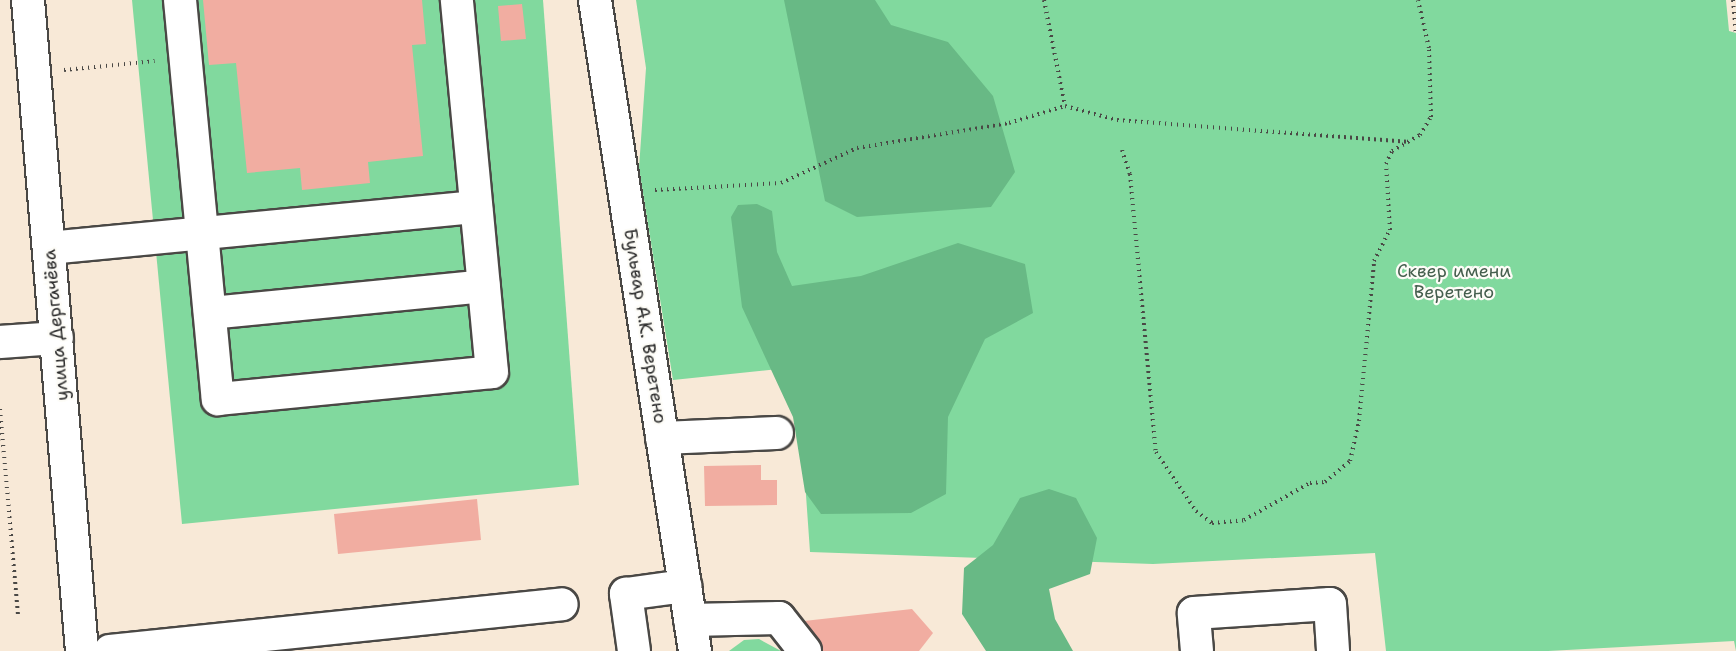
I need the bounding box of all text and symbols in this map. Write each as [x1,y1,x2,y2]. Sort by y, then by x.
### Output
street label: Бульвар А.К. Веретено [619,227,671,425]
street label: улица Дергачёва [39,248,73,402]
park label: Сквер имени Веретено [1397,261,1511,304]

